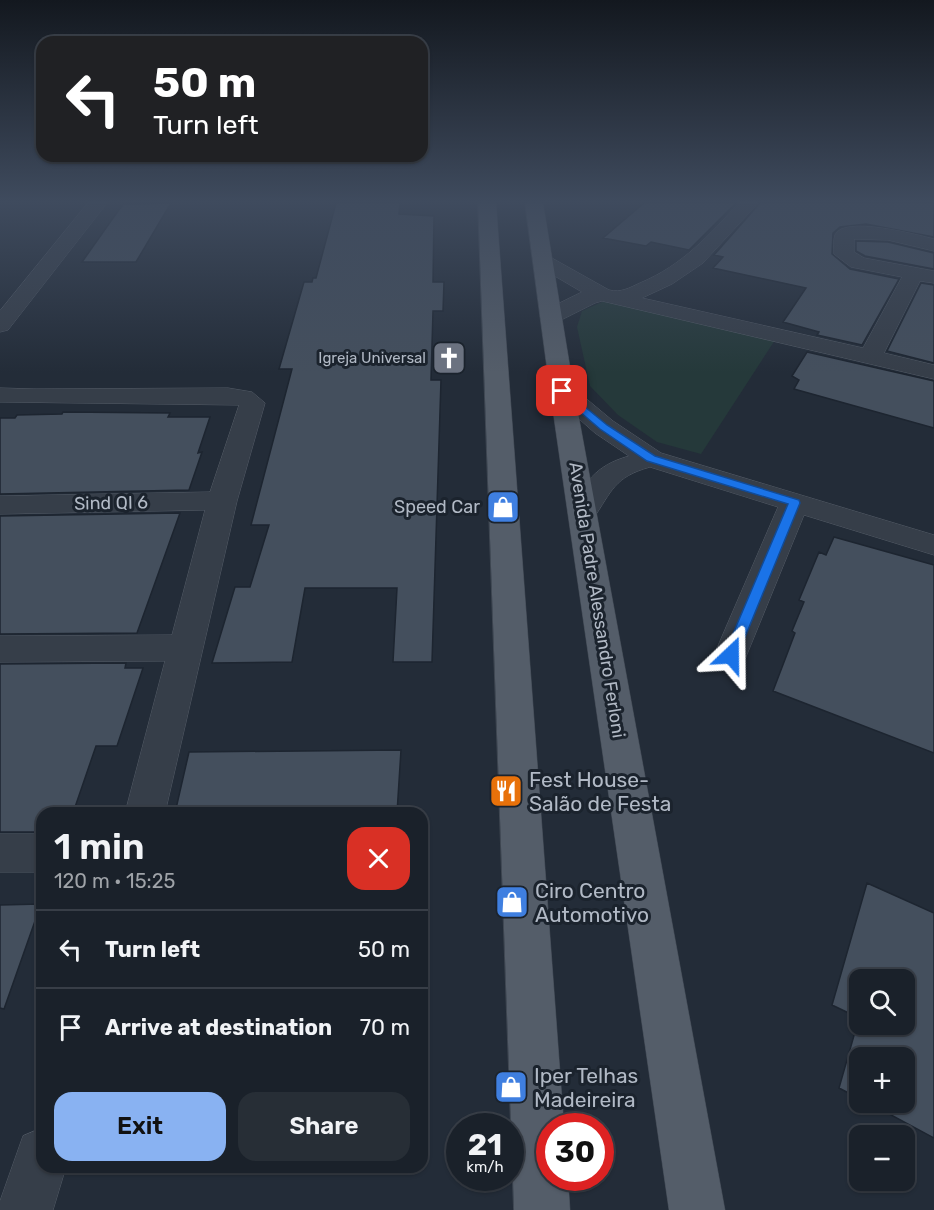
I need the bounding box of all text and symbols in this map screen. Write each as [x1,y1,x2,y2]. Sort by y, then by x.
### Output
text: 50 m [153,58,256,108]
icon: left [54,60,132,138]
text: Turn left [153,109,258,141]
church icon: Igreja Universal [431,340,467,376]
place label: Igreja Universal [318,349,426,367]
pin [536,365,587,416]
icon: arrive [545,374,578,407]
street label: Avenida Padre Alessandro Ferloni [564,460,630,740]
shop icon: Speed Car [485,489,521,525]
street label: Sind QI 6 [74,491,148,515]
place label: Speed Car [394,496,480,518]
position arrow [699,623,763,687]
place label: Fest House- Salão de Festa [529,767,671,816]
restaurant icon: Fest House- Salão de Festa [488,773,524,809]
text: 1 min [54,825,145,868]
button: close [347,827,410,890]
text: 120 m · 15:25 [54,869,175,893]
place label: Ciro Centro Automotivo [535,878,649,927]
shop icon: Ciro Centro Automotivo [494,884,530,920]
icon: left [54,933,87,966]
text: Turn left [105,936,200,963]
text: 50 m [358,936,410,963]
map controls [849,969,915,1191]
button: search [849,969,915,1035]
icon: arrive [54,1011,87,1044]
text: Arrive at destination [105,1014,332,1041]
text: 70 m [360,1014,410,1041]
button: + [849,1047,915,1113]
place label: Iper Telhas Madeireira [534,1063,638,1112]
shop icon: Iper Telhas Madeireira [493,1069,529,1105]
button: Exit [54,1092,226,1161]
button: Share [238,1092,410,1161]
speed limit sign: 30 [536,1113,614,1191]
button: − [849,1125,915,1191]
text: 21 [468,1127,502,1163]
text: km/h [466,1158,504,1176]

